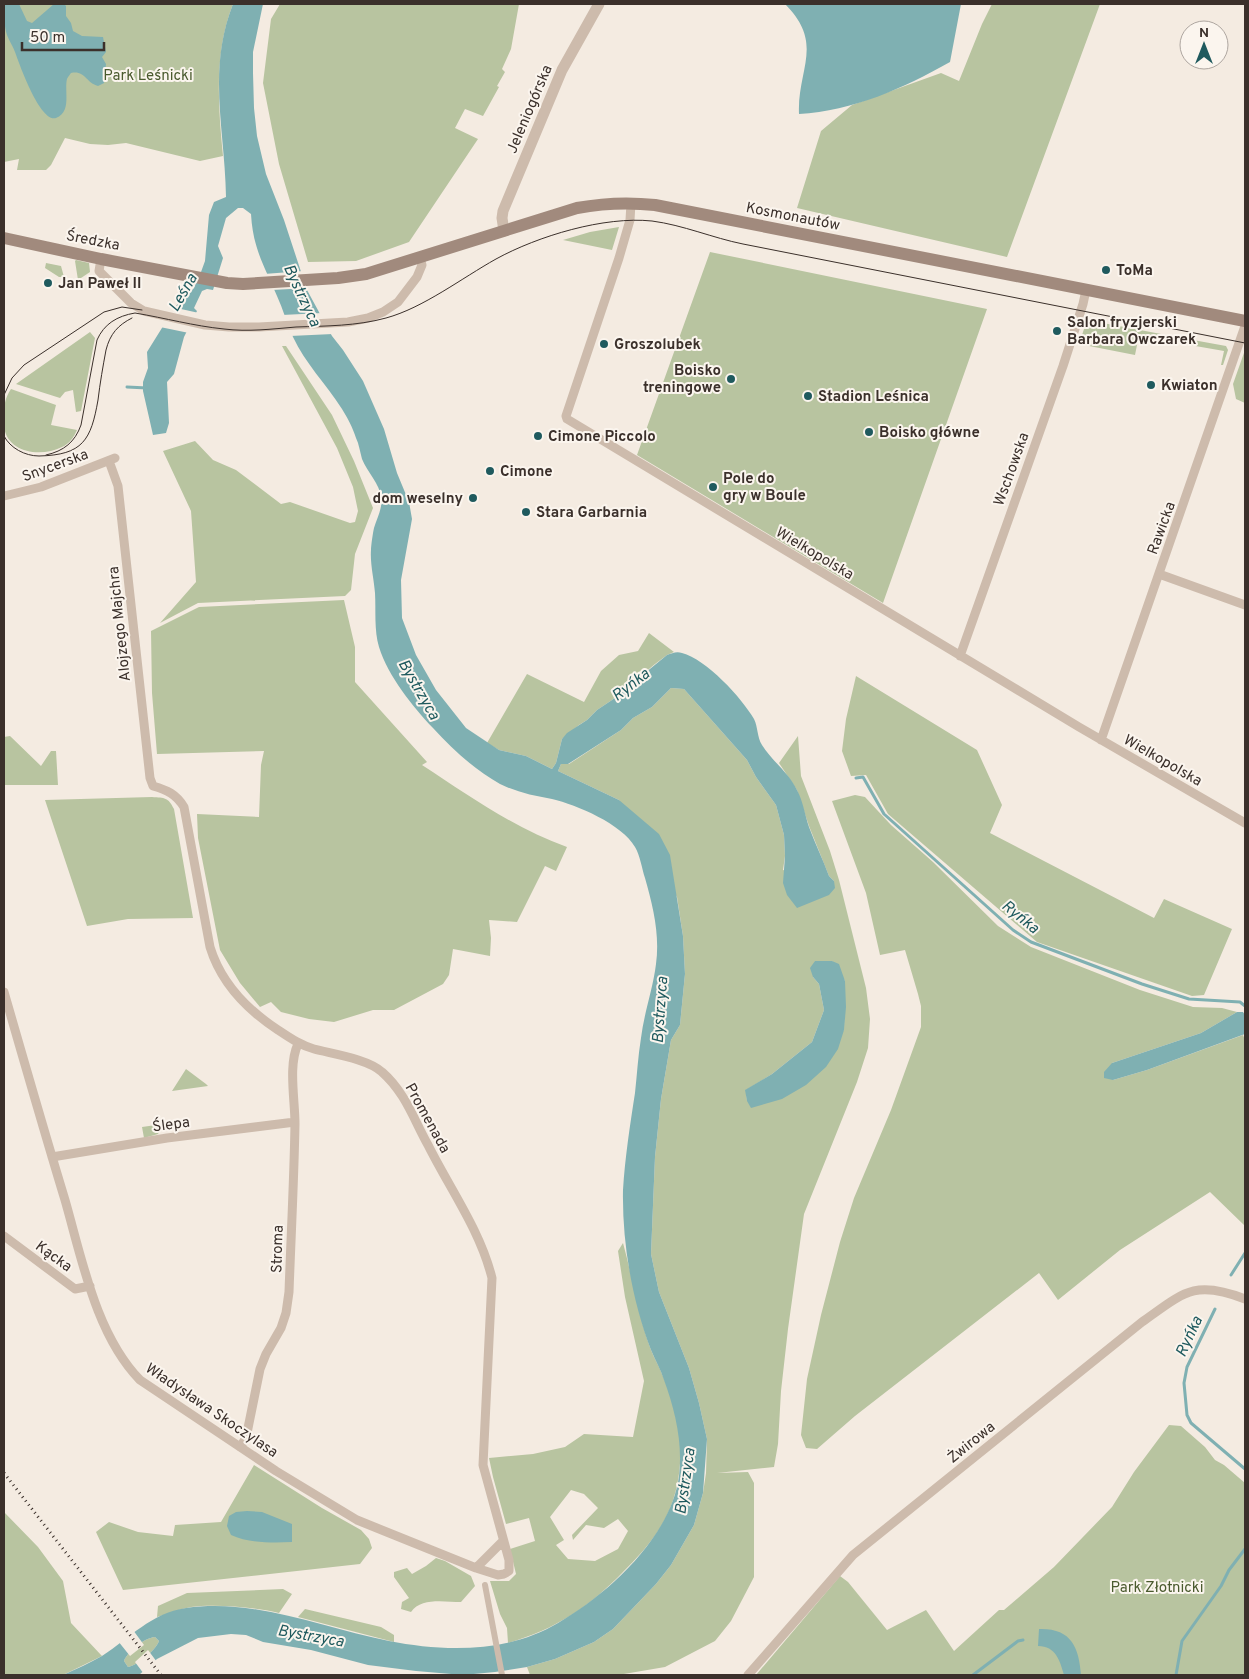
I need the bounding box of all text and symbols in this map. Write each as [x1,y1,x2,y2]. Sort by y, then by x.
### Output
scale bar [22,20,105,52]
north arrow [1179,20,1229,70]
text: N [1199,25,1209,42]
text: 50 m [30,29,65,48]
street label: Jeleniogórska [503,63,558,157]
park label: Park Leśnicki [103,67,193,86]
street label: Kosmonautów [744,199,842,236]
street label: Średzka [64,225,122,256]
water label: Bystrzyca [278,261,325,331]
place label: ToMa [1116,262,1153,281]
marker: ToMa [1100,264,1112,276]
water label: Leśna [165,270,203,316]
place label: Jan Paweł II [58,275,141,294]
marker: Jan Paweł II [42,277,54,289]
place label: Salon fryzjerski Barbara Owczarek [1067,314,1196,350]
marker: Salon fryzjerski Barbara Owczarek [1051,325,1063,337]
place label: Groszolubek [614,336,701,355]
marker: Groszolubek [598,338,610,350]
place label: Boisko treningowe [643,362,721,398]
marker: Boisko treningowe [725,373,737,385]
place label: Kwiaton [1161,377,1218,396]
marker: Kwiaton [1145,379,1157,391]
place label: Stadion Leśnica [818,388,929,407]
marker: Stadion Leśnica [802,390,814,402]
place label: Boisko główne [879,424,980,443]
marker: Boisko główne [863,426,875,438]
place label: Cimone Piccolo [548,428,656,447]
marker: Cimone Piccolo [532,430,544,442]
street label: Wschowska [990,430,1034,509]
street label: Snycerska [20,446,91,487]
place label: Cimone [500,463,553,482]
marker: Cimone [484,465,496,477]
place label: Pole do gry w Boule [723,470,806,506]
marker: Pole do gry w Boule [707,481,719,493]
place label: dom weselny [372,490,463,509]
marker: dom weselny [467,492,479,504]
street label: Rawicka [1144,499,1181,558]
place label: Stara Garbarnia [536,504,647,523]
marker: Stara Garbarnia [520,506,532,518]
street label: Wielkopolska [772,524,857,585]
street label: Alojzego Majchra [105,565,136,682]
water label: Bystrzyca [393,656,444,725]
water label: Ryńka [608,664,655,707]
street label: Wielkopolska [1120,731,1205,791]
water label: Ryńka [997,896,1043,939]
water label: Bystrzyca [649,975,673,1044]
street label: Promenada [400,1080,454,1157]
street label: Ślepa [151,1111,191,1138]
street label: Stroma [268,1225,289,1274]
street label: Kącka [31,1238,75,1277]
water label: Ryńka [1172,1313,1208,1360]
street label: Władysława Skoczylasa [141,1360,281,1463]
street label: Żwirowa [944,1417,1000,1468]
water label: Bystrzyca [671,1446,701,1516]
park label: Park Złotnicki [1111,1579,1204,1598]
water label: Bystrzyca [276,1621,346,1653]

